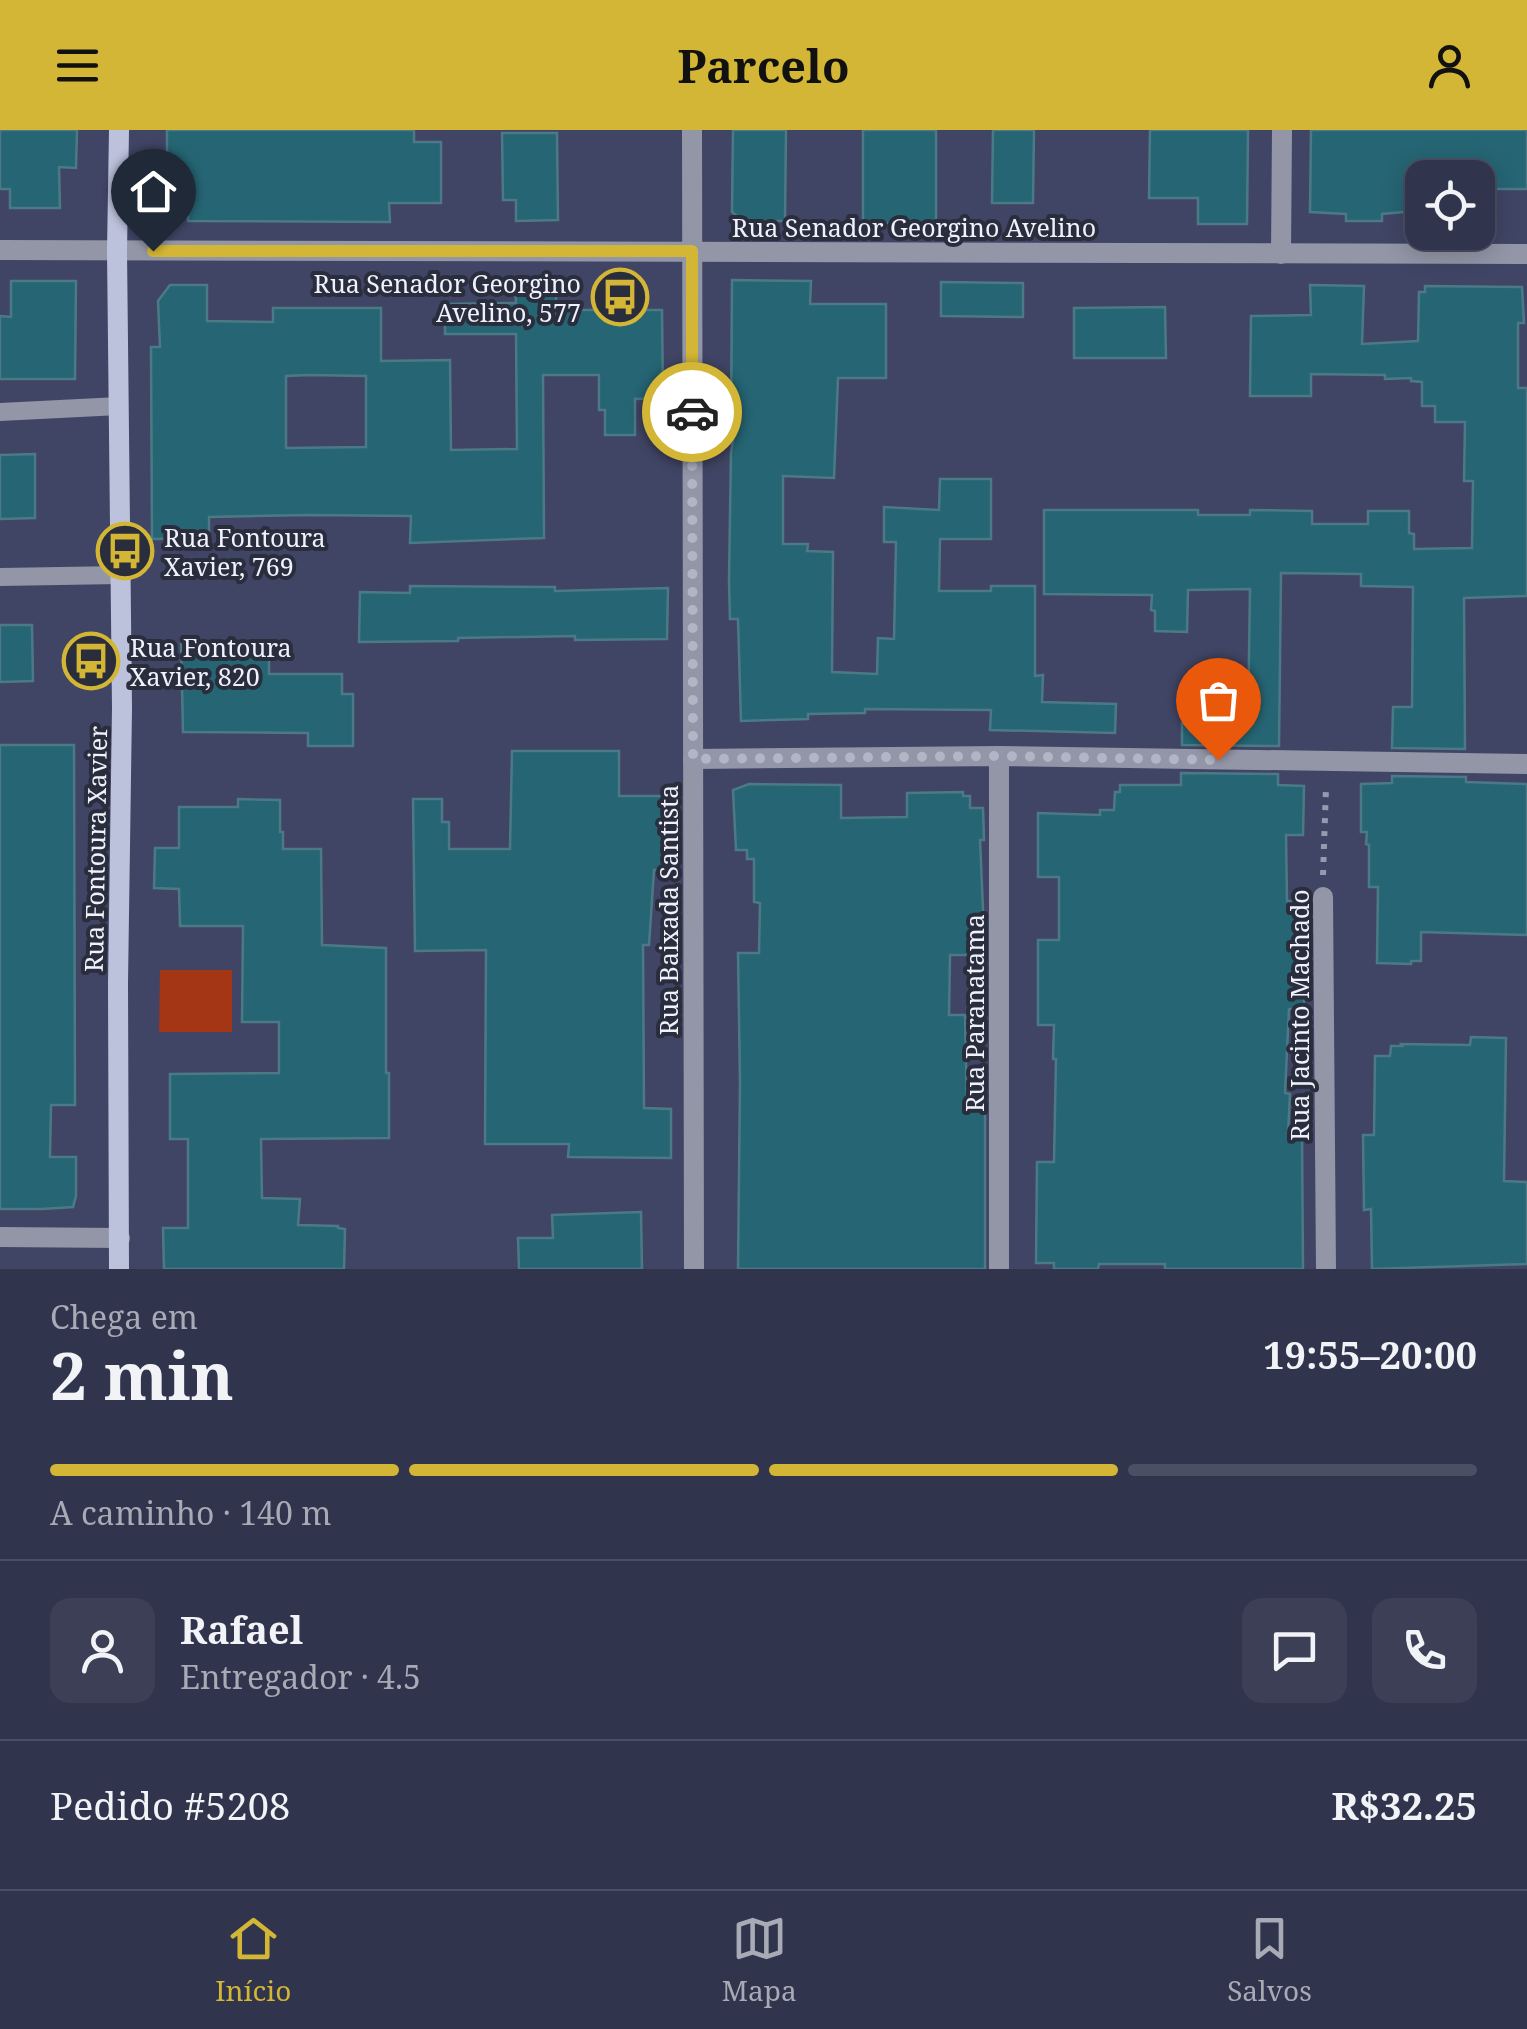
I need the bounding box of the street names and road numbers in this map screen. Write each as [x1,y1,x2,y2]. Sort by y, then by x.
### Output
street label: Rua Senador Georgino Avelino [732,210,1096,244]
street label: Rua Fontoura Xavier [76,725,114,972]
street label: Rua Baixada Santista [651,785,685,1035]
street label: Rua Jacinto Machado [1282,889,1316,1141]
street label: Rua Paranatama [957,914,991,1112]

